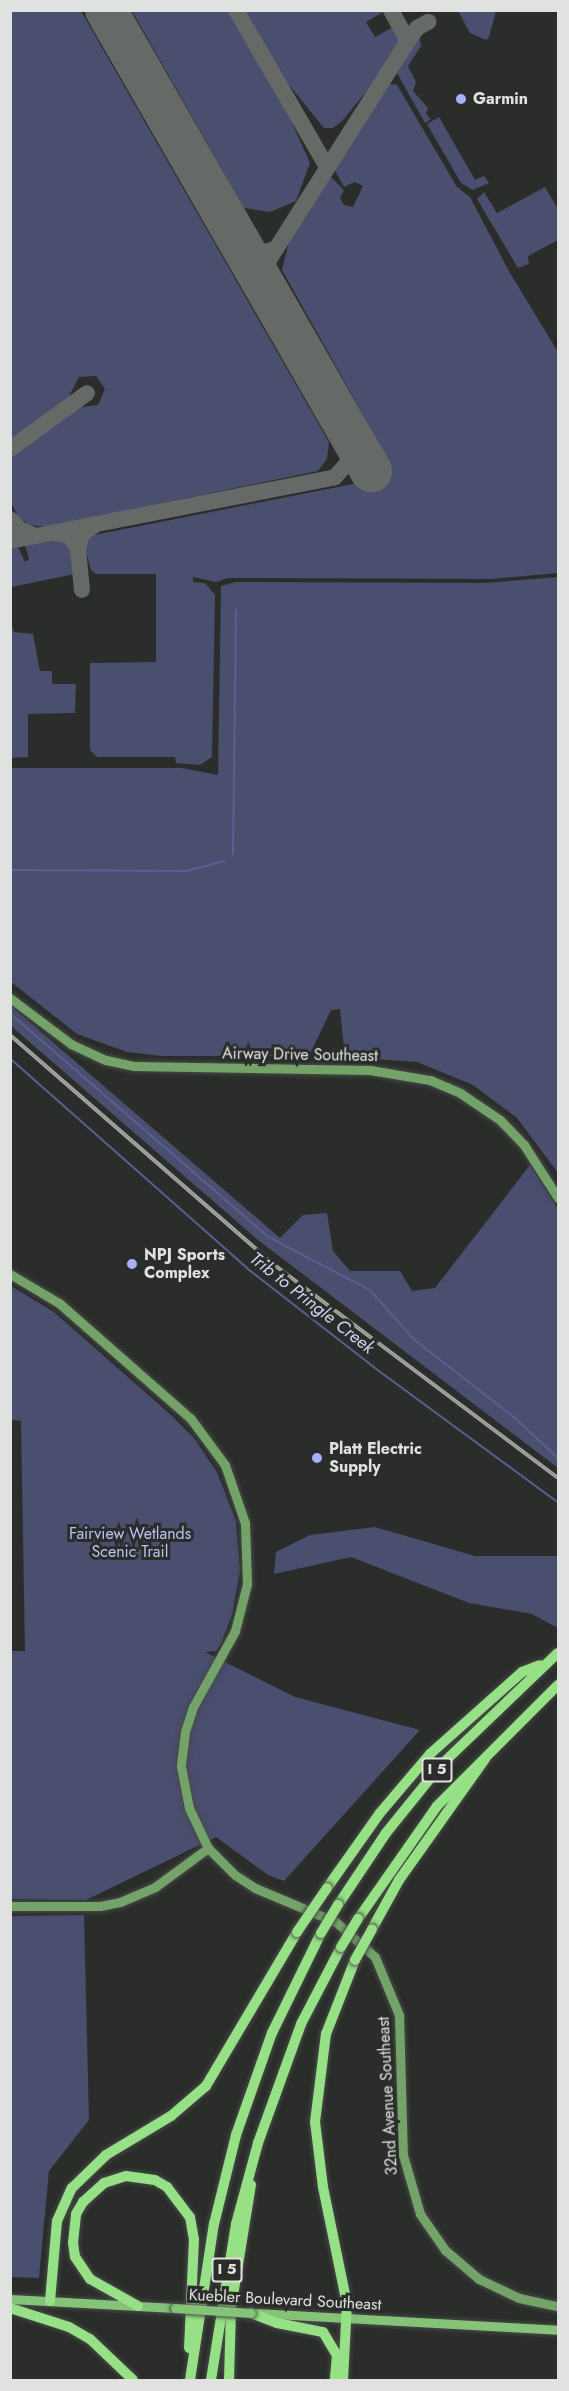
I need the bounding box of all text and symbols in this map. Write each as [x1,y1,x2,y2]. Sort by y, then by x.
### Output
place label: Garmin [473,89,528,109]
marker: Garmin [454,92,468,106]
street label: Airway Drive Southeast [222,1044,378,1066]
place label: NPJ Sports Complex [144,1245,225,1283]
water label: Trib to Pringle Creek [245,1248,379,1358]
marker: NPJ Sports Complex [125,1257,139,1271]
place label: Platt Electric Supply [329,1439,422,1477]
marker: Platt Electric Supply [310,1451,324,1465]
park label: Fairview Wetlands Scenic Trail [69,1524,191,1562]
road number: I 5 [420,1758,454,1782]
street label: 32nd Avenue Southeast [374,2016,402,2176]
road number: I 5 [210,2258,244,2282]
street label: Kuebler Boulevard Southeast [188,2285,382,2315]

